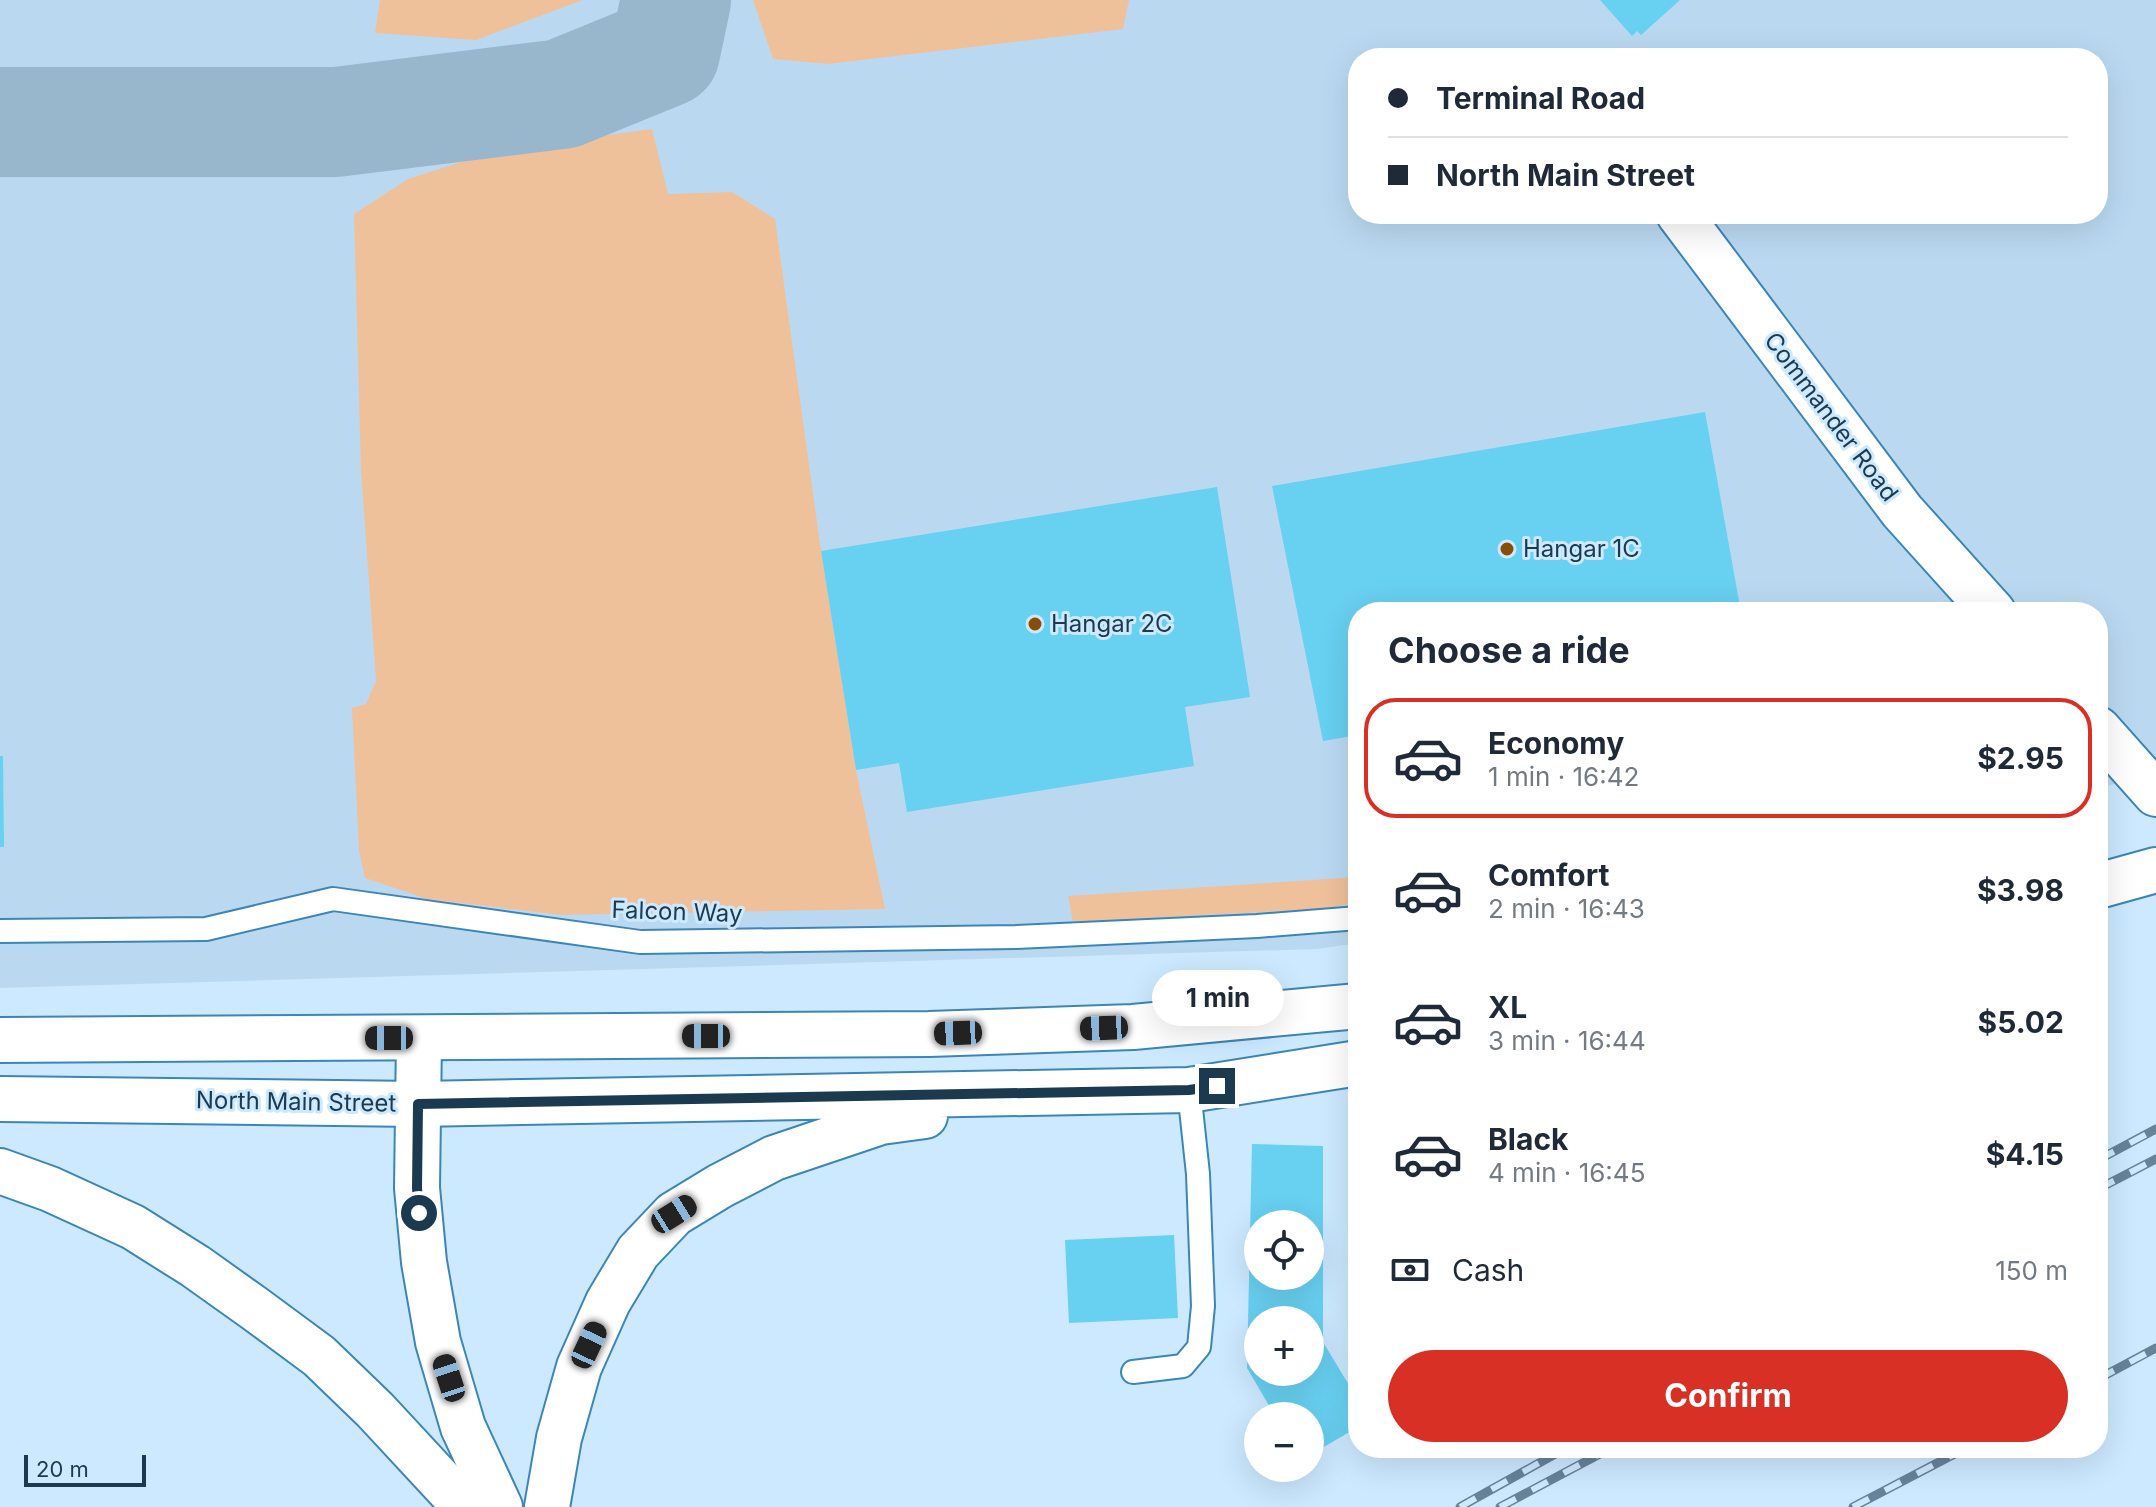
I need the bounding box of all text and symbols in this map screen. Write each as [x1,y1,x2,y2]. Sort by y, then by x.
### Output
text: Terminal Road [1436,80,1645,116]
text: North Main Street [1436,157,1695,193]
street label: Commander Road [1758,327,1904,507]
place label: Hangar 1C [1523,534,1640,563]
marker: Hangar 1C [1498,540,1516,558]
place label: Hangar 2C [1051,609,1173,638]
marker: Hangar 2C [1026,615,1044,633]
text: Choose a ride [1388,628,1630,672]
icon: car [1392,722,1464,794]
text: Economy [1488,725,1624,761]
text: $2.95 [1977,740,2064,776]
text: 1 min · 16:42 [1488,761,1639,792]
icon: car [1392,854,1464,926]
text: Comfort [1488,857,1609,893]
text: $3.98 [1977,872,2064,908]
text: 2 min · 16:43 [1488,893,1645,924]
street label: Falcon Way [611,895,743,928]
callout: 1 min [1151,970,1283,1026]
text: 1 min [1186,982,1250,1013]
icon: car [1392,986,1464,1058]
text: XL [1488,989,1527,1025]
text: $5.02 [1978,1004,2064,1040]
car [1080,1015,1128,1041]
car [934,1020,982,1046]
car [682,1024,730,1048]
text: 3 min · 16:44 [1488,1025,1646,1056]
car [365,1026,413,1050]
route end [1199,1068,1235,1104]
street label: North Main Street [196,1085,397,1118]
icon: car [1392,1118,1464,1190]
text: Black [1488,1121,1568,1157]
text: $4.15 [1986,1136,2064,1172]
text: 4 min · 16:45 [1488,1157,1645,1188]
car [647,1191,701,1237]
route start [401,1195,437,1231]
map controls [1244,1210,1324,1482]
button: locate [1244,1210,1324,1290]
icon: cash [1388,1248,1432,1292]
text: Cash [1452,1252,1524,1288]
text: 150 m [1995,1255,2068,1286]
button: + [1244,1306,1324,1386]
car [568,1318,610,1372]
button: Confirm [1388,1350,2068,1442]
car [430,1351,468,1405]
button: − [1244,1402,1324,1482]
scale bar [24,1451,146,1487]
text: 20 m [36,1456,89,1482]

